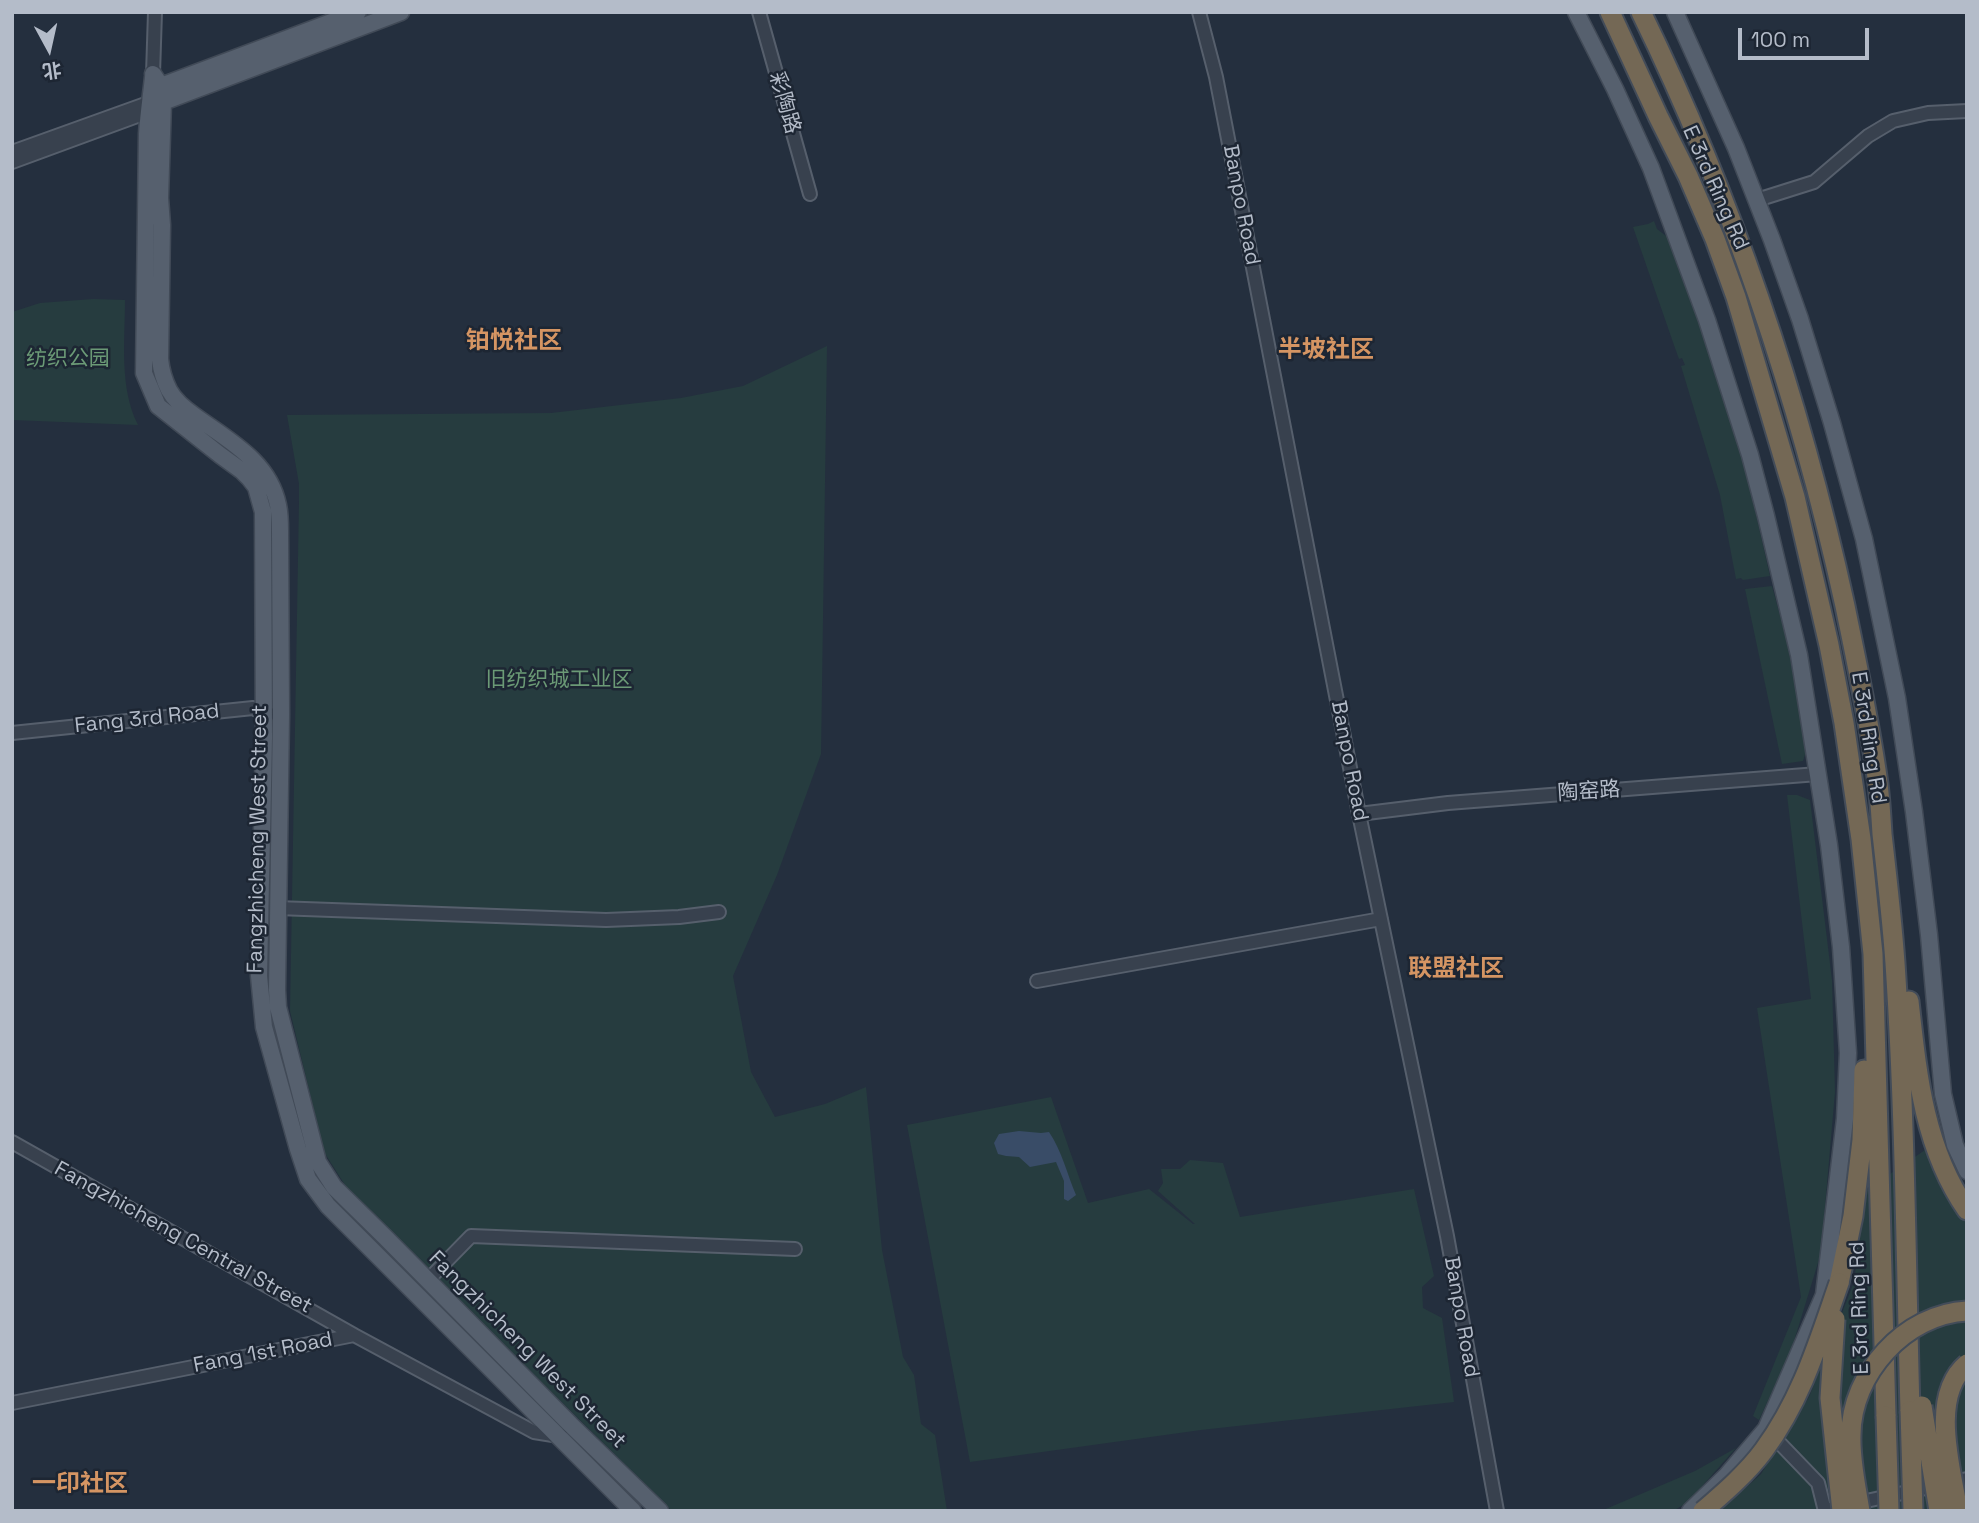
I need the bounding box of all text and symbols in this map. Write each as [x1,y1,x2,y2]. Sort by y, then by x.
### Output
north arrow [14,14,84,84]
scale bar [1741,14,1872,58]
text: 100 m [1751,26,1810,53]
text: 北 [41,57,63,84]
street label: 彩陶路 [763,69,805,137]
street label: E 3rd Ring Rd [1676,122,1754,254]
street label: Banpo Road [1217,143,1265,267]
district label: 铂悦社区 [466,327,562,355]
district label: 半坡社区 [1278,336,1374,364]
park label: 纺织公园 [26,346,110,372]
park label: 旧纺织城工业区 [486,667,632,693]
street label: E 3rd Ring Rd [1845,670,1891,806]
street label: Fang 3rd Road [73,699,221,739]
street label: Banpo Road [1325,699,1373,823]
street label: Fangzhicheng West Street [243,704,273,974]
street label: 陶窑路 [1557,777,1621,807]
district label: 联盟社区 [1408,955,1504,983]
street label: Fangzhicheng Central Street [50,1157,316,1319]
street label: E 3rd Ring Rd [1845,1241,1875,1375]
street label: Fangzhicheng West Street [423,1246,631,1454]
street label: Banpo Road [1438,1255,1484,1379]
street label: Fang 1st Road [191,1327,335,1379]
district label: 一印社区 [32,1470,128,1498]

